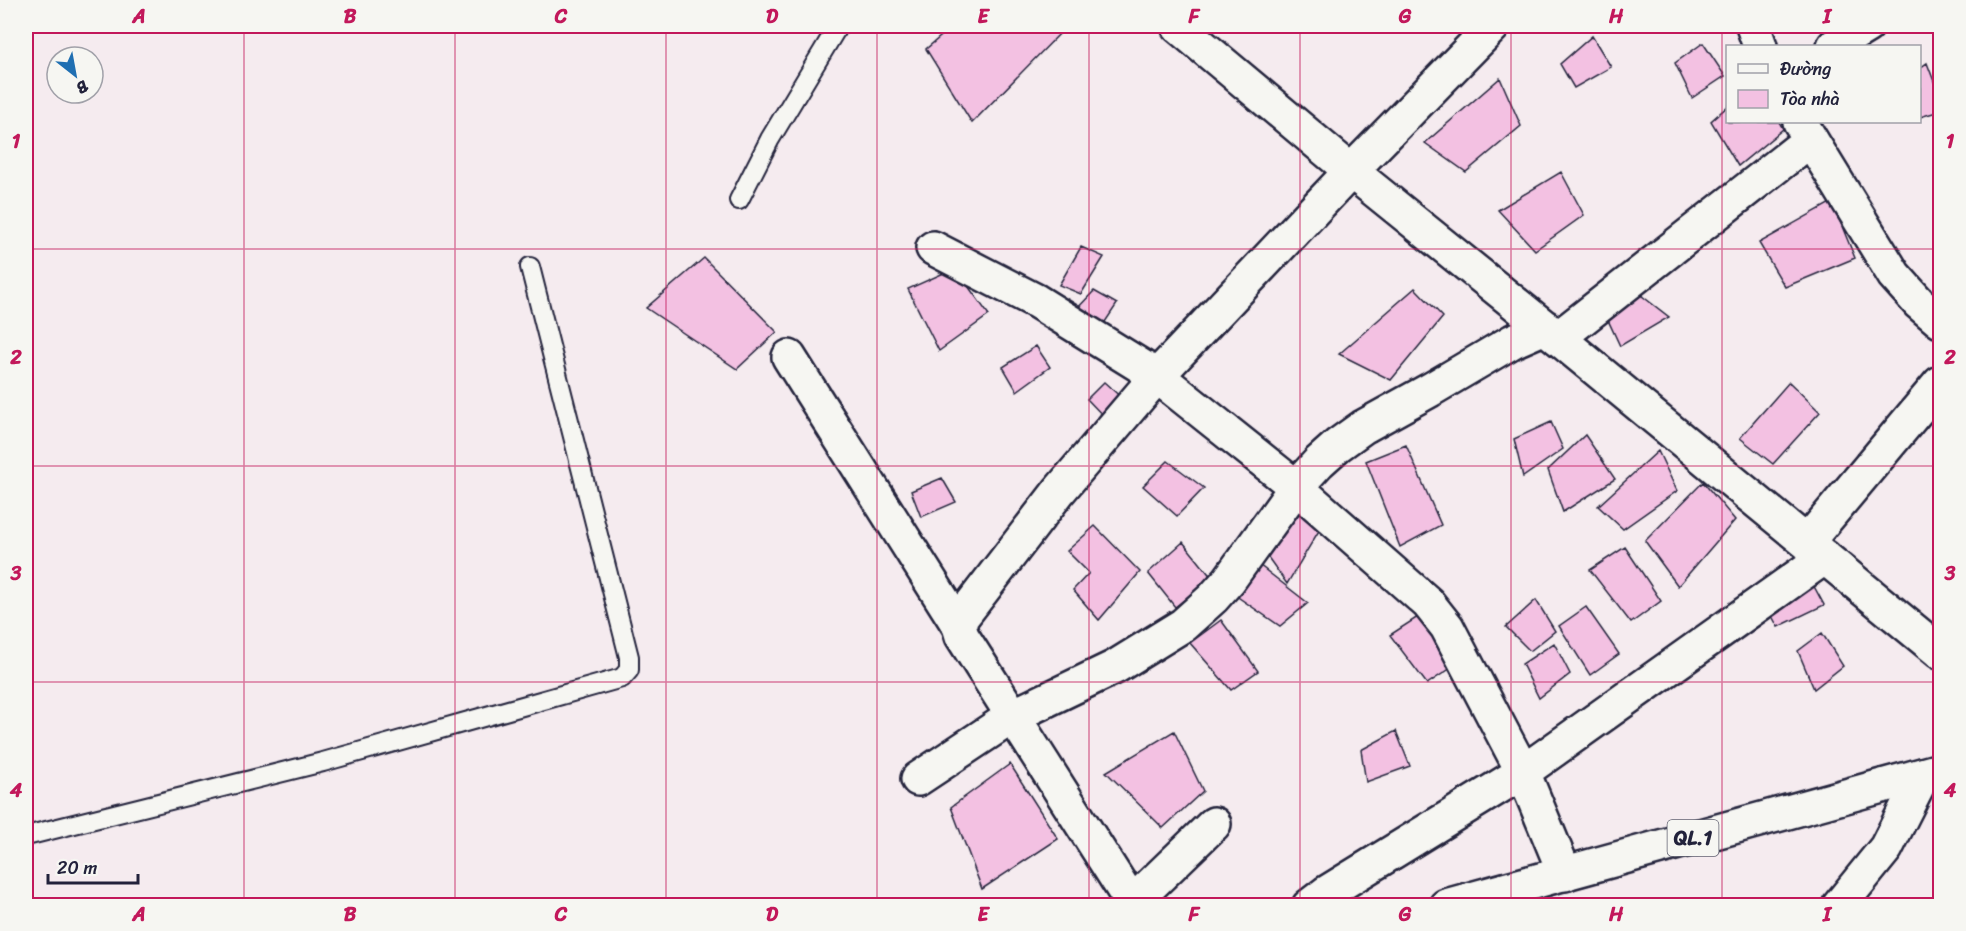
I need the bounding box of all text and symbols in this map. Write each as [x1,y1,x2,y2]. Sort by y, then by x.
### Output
text: A [131,0,146,34]
text: B [344,0,357,34]
text: C [554,0,568,34]
text: D [766,0,779,34]
text: E [977,0,990,34]
text: F [1188,0,1201,34]
text: G [1398,0,1412,34]
text: H [1608,0,1624,34]
text: I [1822,0,1833,34]
north arrow [45,45,105,105]
legend [1726,45,1921,123]
text: Đường [1780,53,1831,85]
text: B [70,72,94,103]
text: Tòa nhà [1780,83,1839,115]
text: 1 [12,124,21,159]
text: 1 [1946,124,1955,159]
text: 2 [9,340,22,375]
text: 2 [1943,340,1956,375]
text: 3 [10,556,22,591]
text: 3 [1944,556,1956,591]
text: 4 [9,773,23,808]
text: 4 [1943,773,1957,808]
road number: QL.1 [1668,820,1718,856]
scale bar [48,847,138,885]
text: 20 m [57,852,97,884]
text: A [131,897,146,931]
text: B [344,897,357,931]
text: C [554,897,568,931]
text: D [766,897,779,931]
text: E [977,897,990,931]
text: F [1188,897,1201,931]
text: G [1398,897,1412,931]
text: H [1608,897,1624,931]
text: I [1822,897,1833,931]

